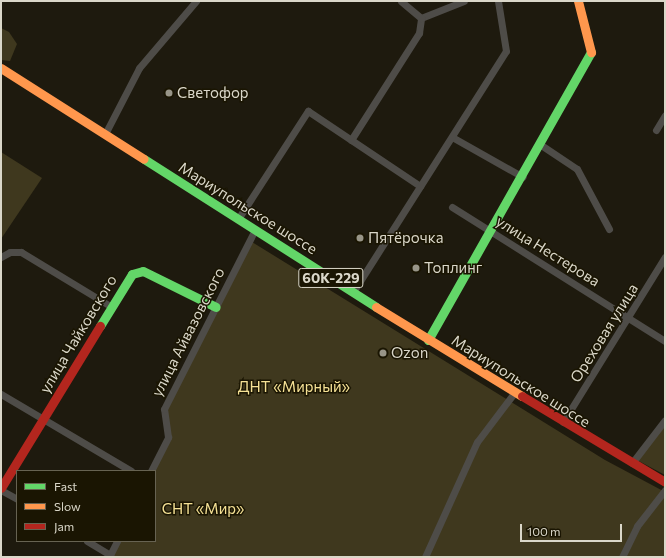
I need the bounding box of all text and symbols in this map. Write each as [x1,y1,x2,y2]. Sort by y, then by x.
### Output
place label: Светофор [177,84,249,102]
marker: Светофор [164,88,174,98]
street label: Мариупольское шоссе [175,158,321,258]
street label: улица Нестерова [493,212,603,290]
place label: Пятёрочка [368,229,443,247]
marker: Пятёрочка [355,233,365,243]
place label: Топлинг [424,259,482,277]
marker: Топлинг [411,263,421,273]
street label: улица Айвазовского [148,265,228,399]
road number: 60К-229 [298,266,364,290]
street label: улица Чайковского [36,272,120,396]
street label: Ореховая улица [566,280,642,386]
street label: Мариупольское шоссе [448,331,594,431]
place label: Ozon [391,344,428,362]
marker: Ozon [378,348,388,358]
park label: ДНТ «Мирный» [238,378,350,396]
legend [16,470,156,542]
text: Fast [54,479,77,493]
text: Slow [54,499,81,513]
park label: СНТ «Мир» [162,500,244,518]
scale bar [522,516,624,542]
text: Jam [54,519,74,533]
text: 100 m [527,524,561,538]

